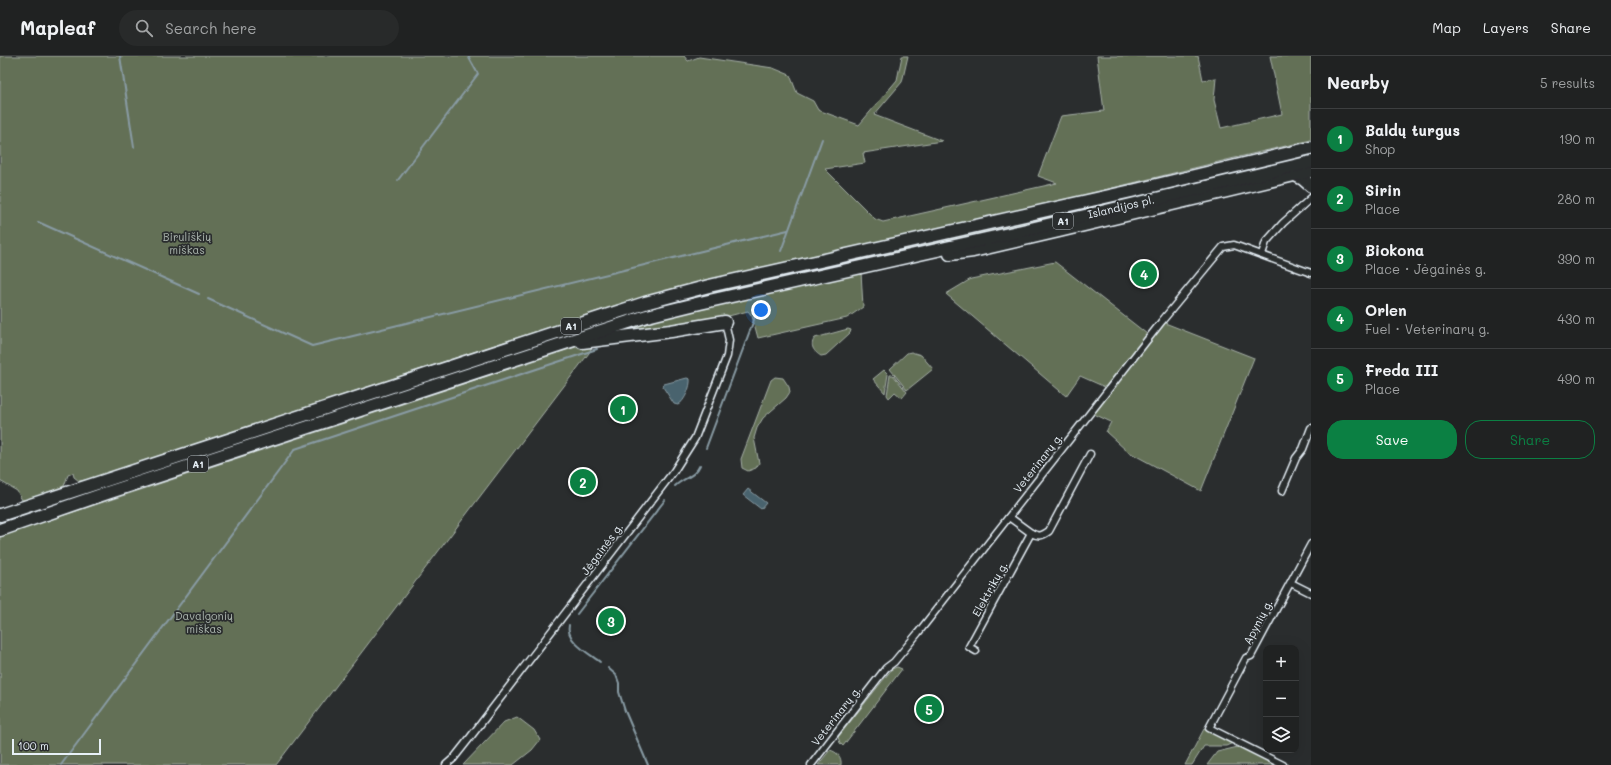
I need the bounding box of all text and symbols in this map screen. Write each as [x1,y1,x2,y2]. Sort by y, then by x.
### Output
search box [119,10,399,46]
text: Mapleaf [20,15,95,40]
icon: search [133,17,155,39]
text: Search here [165,18,257,38]
text: Map [1432,18,1461,37]
text: Layers [1483,18,1529,37]
text: Share [1551,18,1591,37]
text: Nearby [1327,71,1389,93]
text: 5 results [1540,74,1595,91]
text: Baldų turgus [1365,120,1460,140]
text: 1 [1337,130,1343,147]
text: 190 m [1559,130,1595,147]
text: Shop [1365,140,1395,157]
text: Sirin [1365,180,1401,200]
text: 2 [1336,190,1344,207]
text: 280 m [1557,190,1595,207]
street label: Islandijos pl. [1086,192,1156,221]
text: Place [1365,200,1400,217]
road number: A1 [1053,213,1073,229]
park label: Biruliškių miškas [163,229,211,257]
text: Biokona [1365,240,1424,260]
text: 3 [1336,250,1344,267]
text: 390 m [1557,250,1595,267]
pin: 4 [1131,259,1157,289]
text: Place · Jėgainės g. [1365,260,1486,277]
your location [751,300,771,320]
text: Orlen [1365,300,1407,320]
text: 4 [1336,310,1344,327]
text: 430 m [1557,310,1595,327]
road number: A1 [561,318,581,334]
text: Fuel · Veterinarų g. [1365,320,1490,337]
text: Freda III [1365,360,1438,380]
text: 5 [1336,370,1344,387]
text: 490 m [1557,370,1595,387]
text: Place [1365,380,1400,397]
pin: 1 [610,394,636,424]
button: Save [1327,420,1457,459]
button: Share [1465,420,1595,459]
street label: Veterinarų g. [1010,430,1066,496]
road number: A1 [188,456,208,472]
pin: 2 [570,467,596,497]
street label: Jėgainės g. [577,520,626,578]
street label: Elektrikų g. [968,559,1011,619]
street label: Apynių g. [1239,597,1276,647]
pin: 3 [598,606,624,636]
park label: Davalgonių miškas [175,608,233,636]
map controls [1263,645,1299,753]
button: + [1263,645,1299,681]
button: − [1263,681,1299,717]
street label: Veterinarų g. [808,683,864,749]
pin: 5 [916,694,942,724]
button: layers [1263,717,1299,753]
scale bar [12,737,101,756]
text: 100 m [18,738,49,753]

